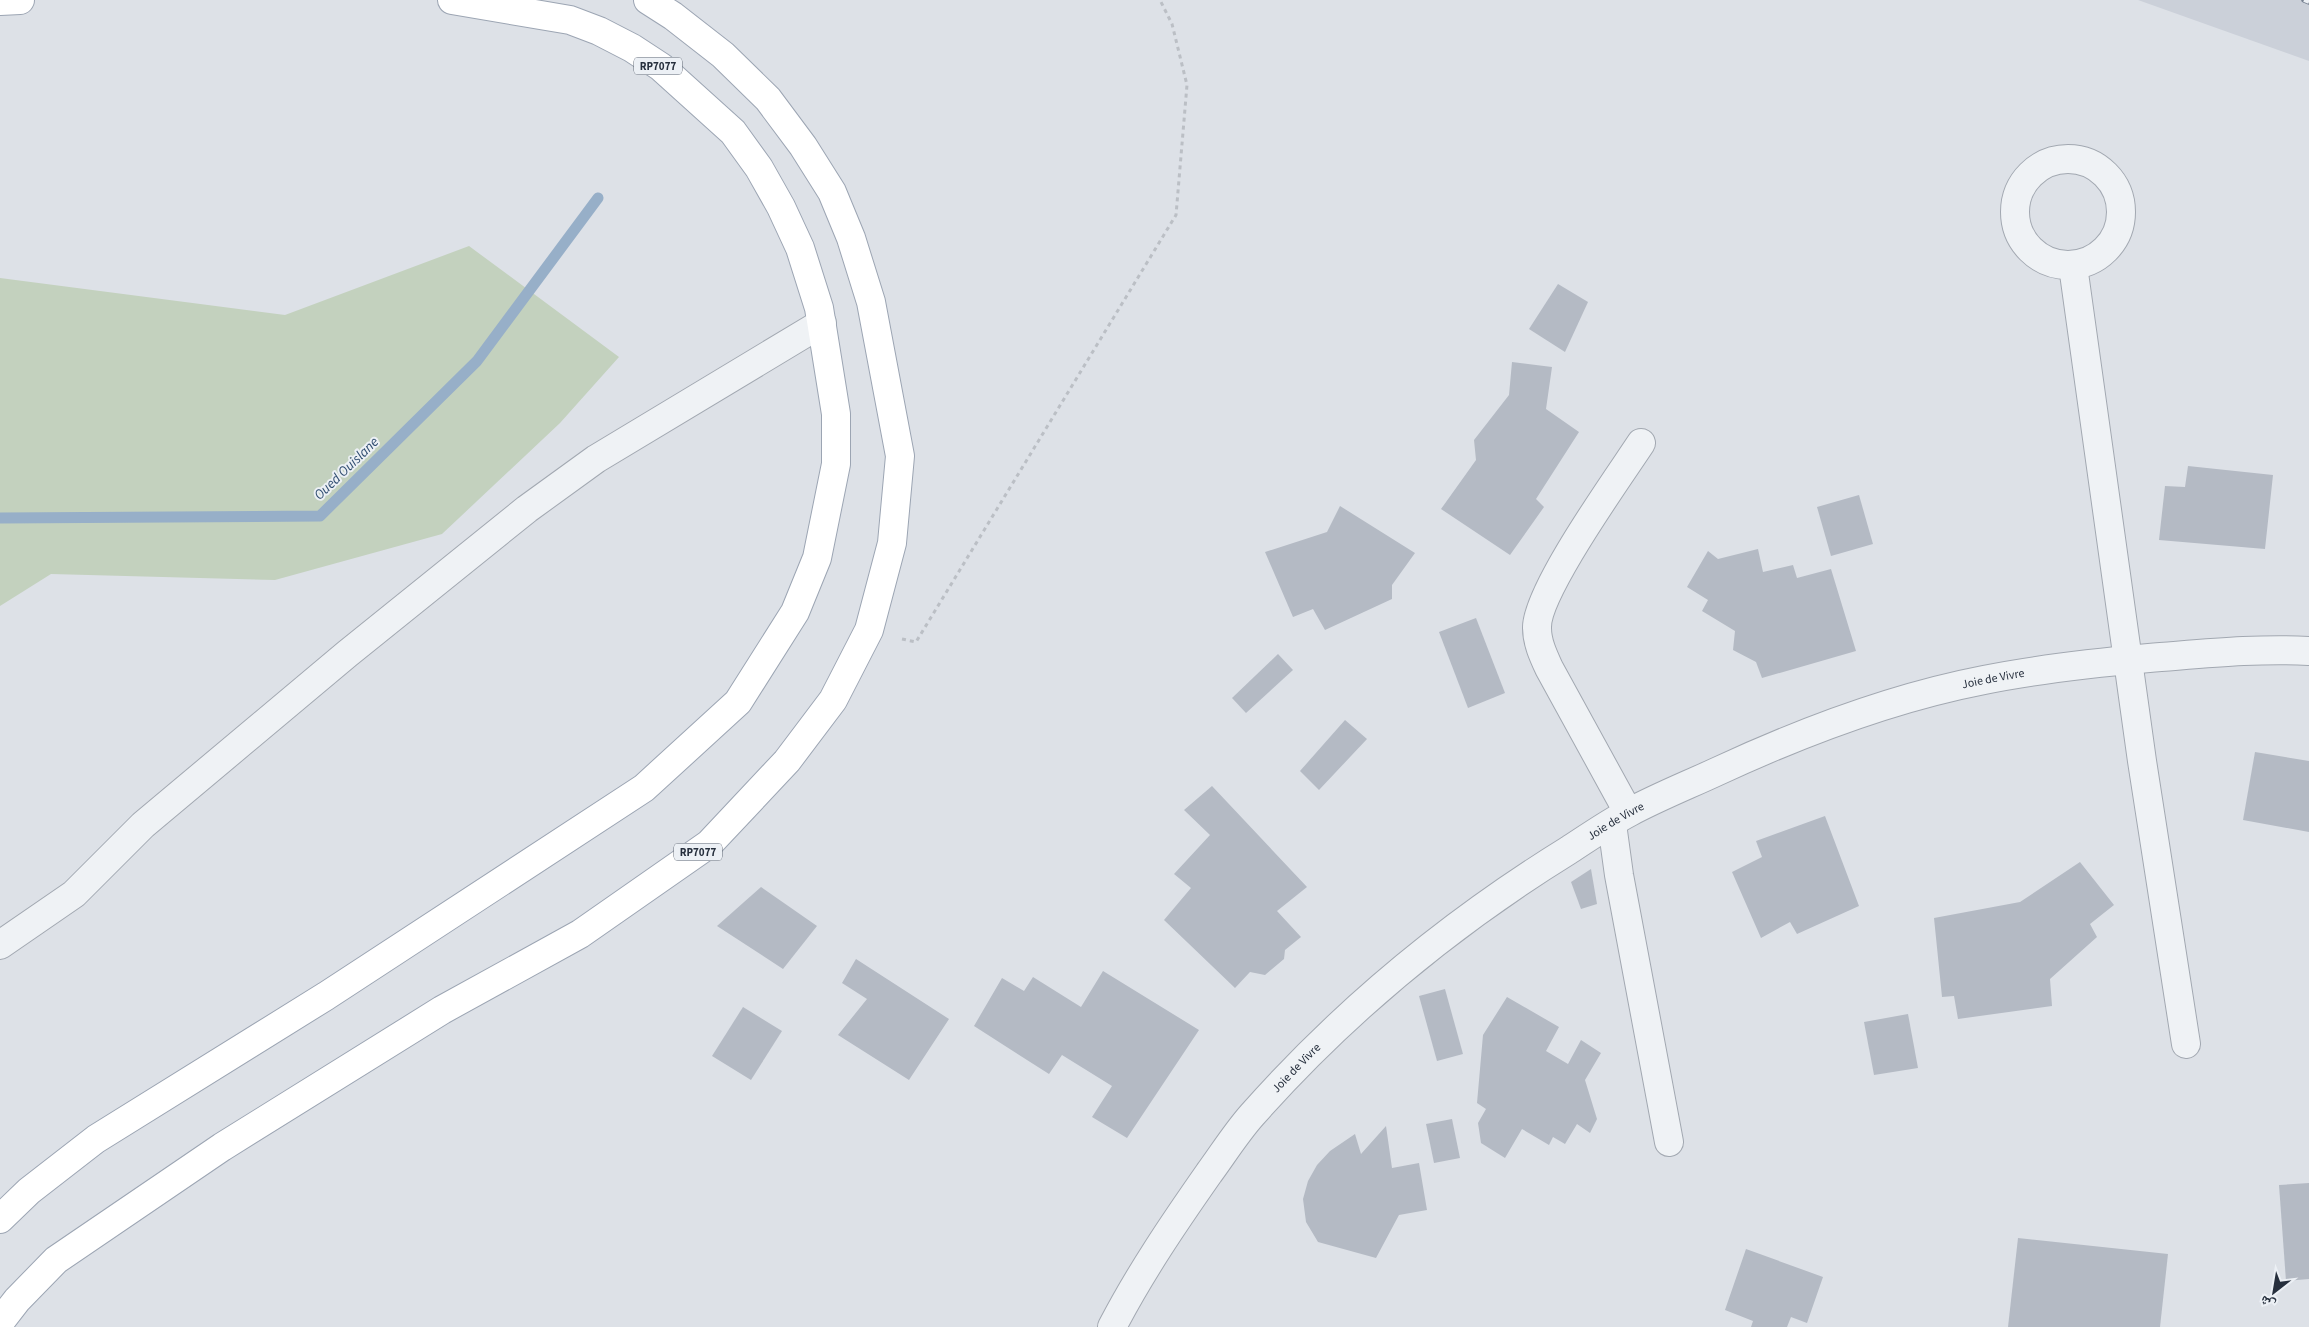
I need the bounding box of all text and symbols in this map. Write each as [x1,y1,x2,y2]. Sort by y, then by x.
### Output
road number: RP7077 [634,58,682,74]
water label: Oued Ouislane [310,432,384,505]
street label: Joie de Vivre [1960,665,2026,693]
street label: Joie de Vivre [1584,798,1647,845]
road number: RP7077 [674,844,722,860]
street label: Joie de Vivre [1268,1039,1325,1097]
north arrow [2249,1267,2299,1317]
text: ش [2256,1290,2279,1315]

